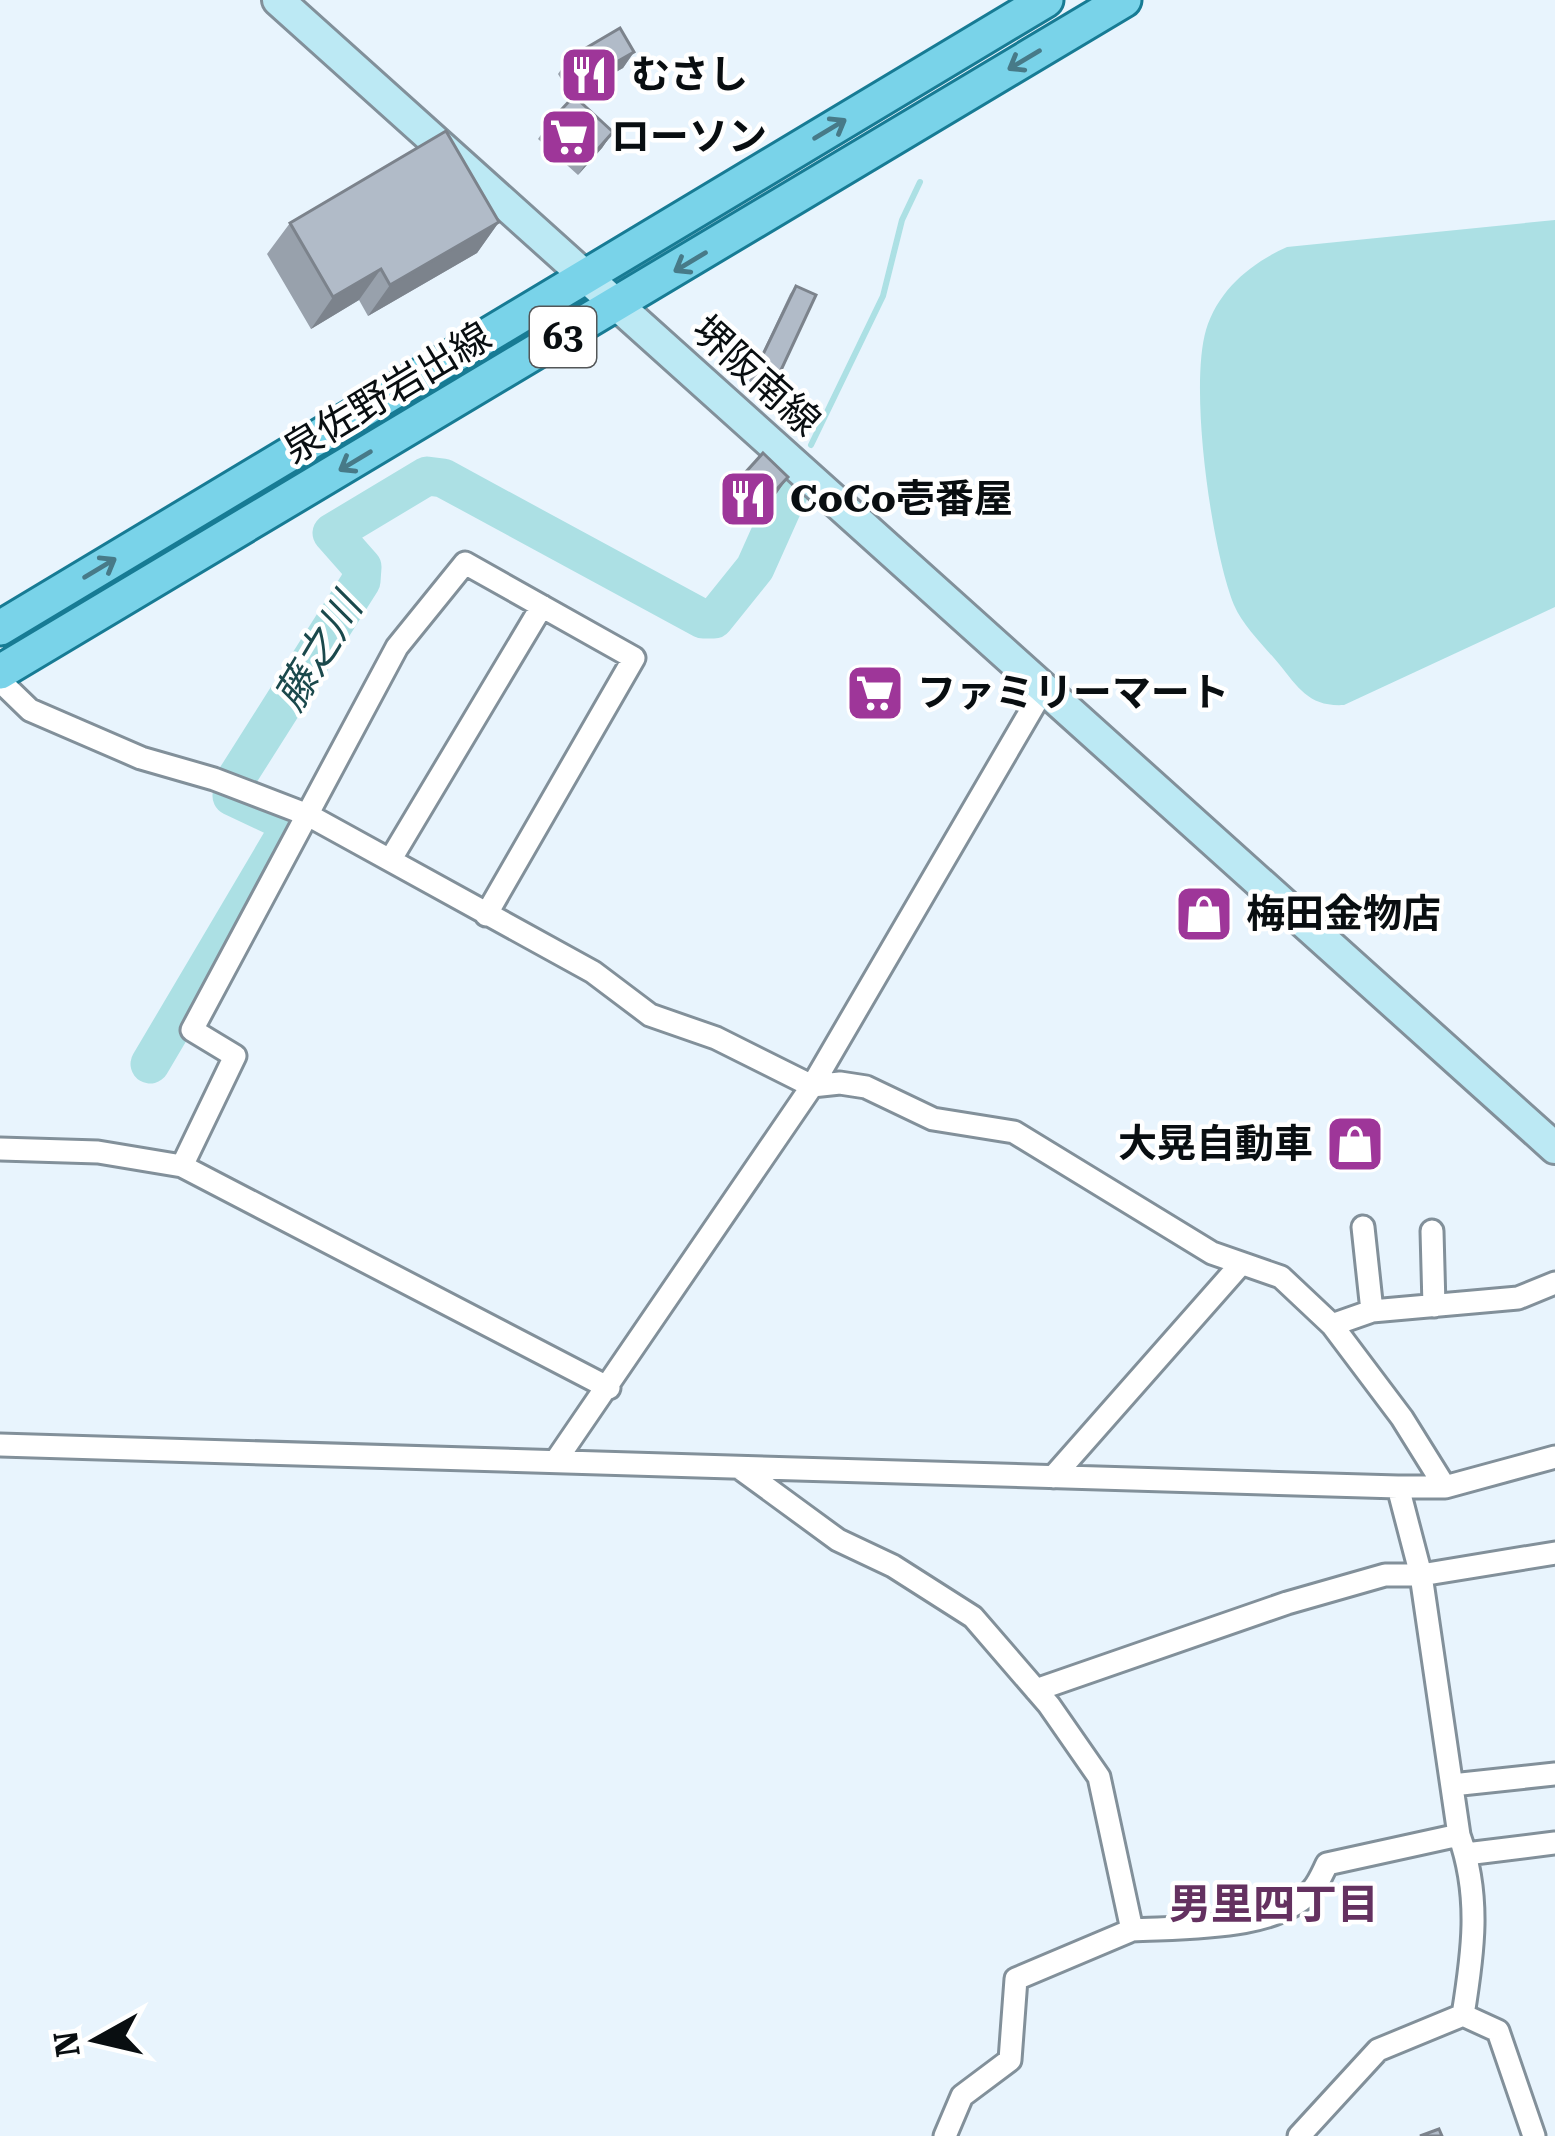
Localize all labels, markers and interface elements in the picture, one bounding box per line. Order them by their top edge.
restaurant icon: むさし [558,44,620,106]
one-way arrow [1007,49,1042,73]
place label: むさし [631,52,748,98]
supermarket icon: ローソン [538,106,600,168]
place label: ローソン [611,114,767,160]
one-way arrow [812,117,846,141]
one-way arrow [673,250,708,274]
road number: 63 [530,307,596,367]
street label: 堺阪南線 [683,307,829,445]
street label: 泉佐野岩出線 [275,313,499,473]
one-way arrow [339,449,373,473]
restaurant icon: CoCo壱番屋 [717,468,779,530]
place label: CoCo壱番屋 [790,476,1013,522]
one-way arrow [82,556,116,580]
water label: 藤之川 [265,582,374,719]
supermarket icon: ファミリーマート [844,662,906,724]
place label: ファミリーマート [917,670,1229,716]
shop icon: 梅田金物店 [1173,883,1235,945]
place label: 梅田金物店 [1246,891,1441,937]
shop icon: 大晃自動車 [1324,1113,1386,1175]
place label: 大晃自動車 [1118,1121,1313,1167]
district label: 男里四丁目 [1169,1880,1379,1929]
north arrow [36,1980,156,2100]
text: N [46,2029,88,2059]

